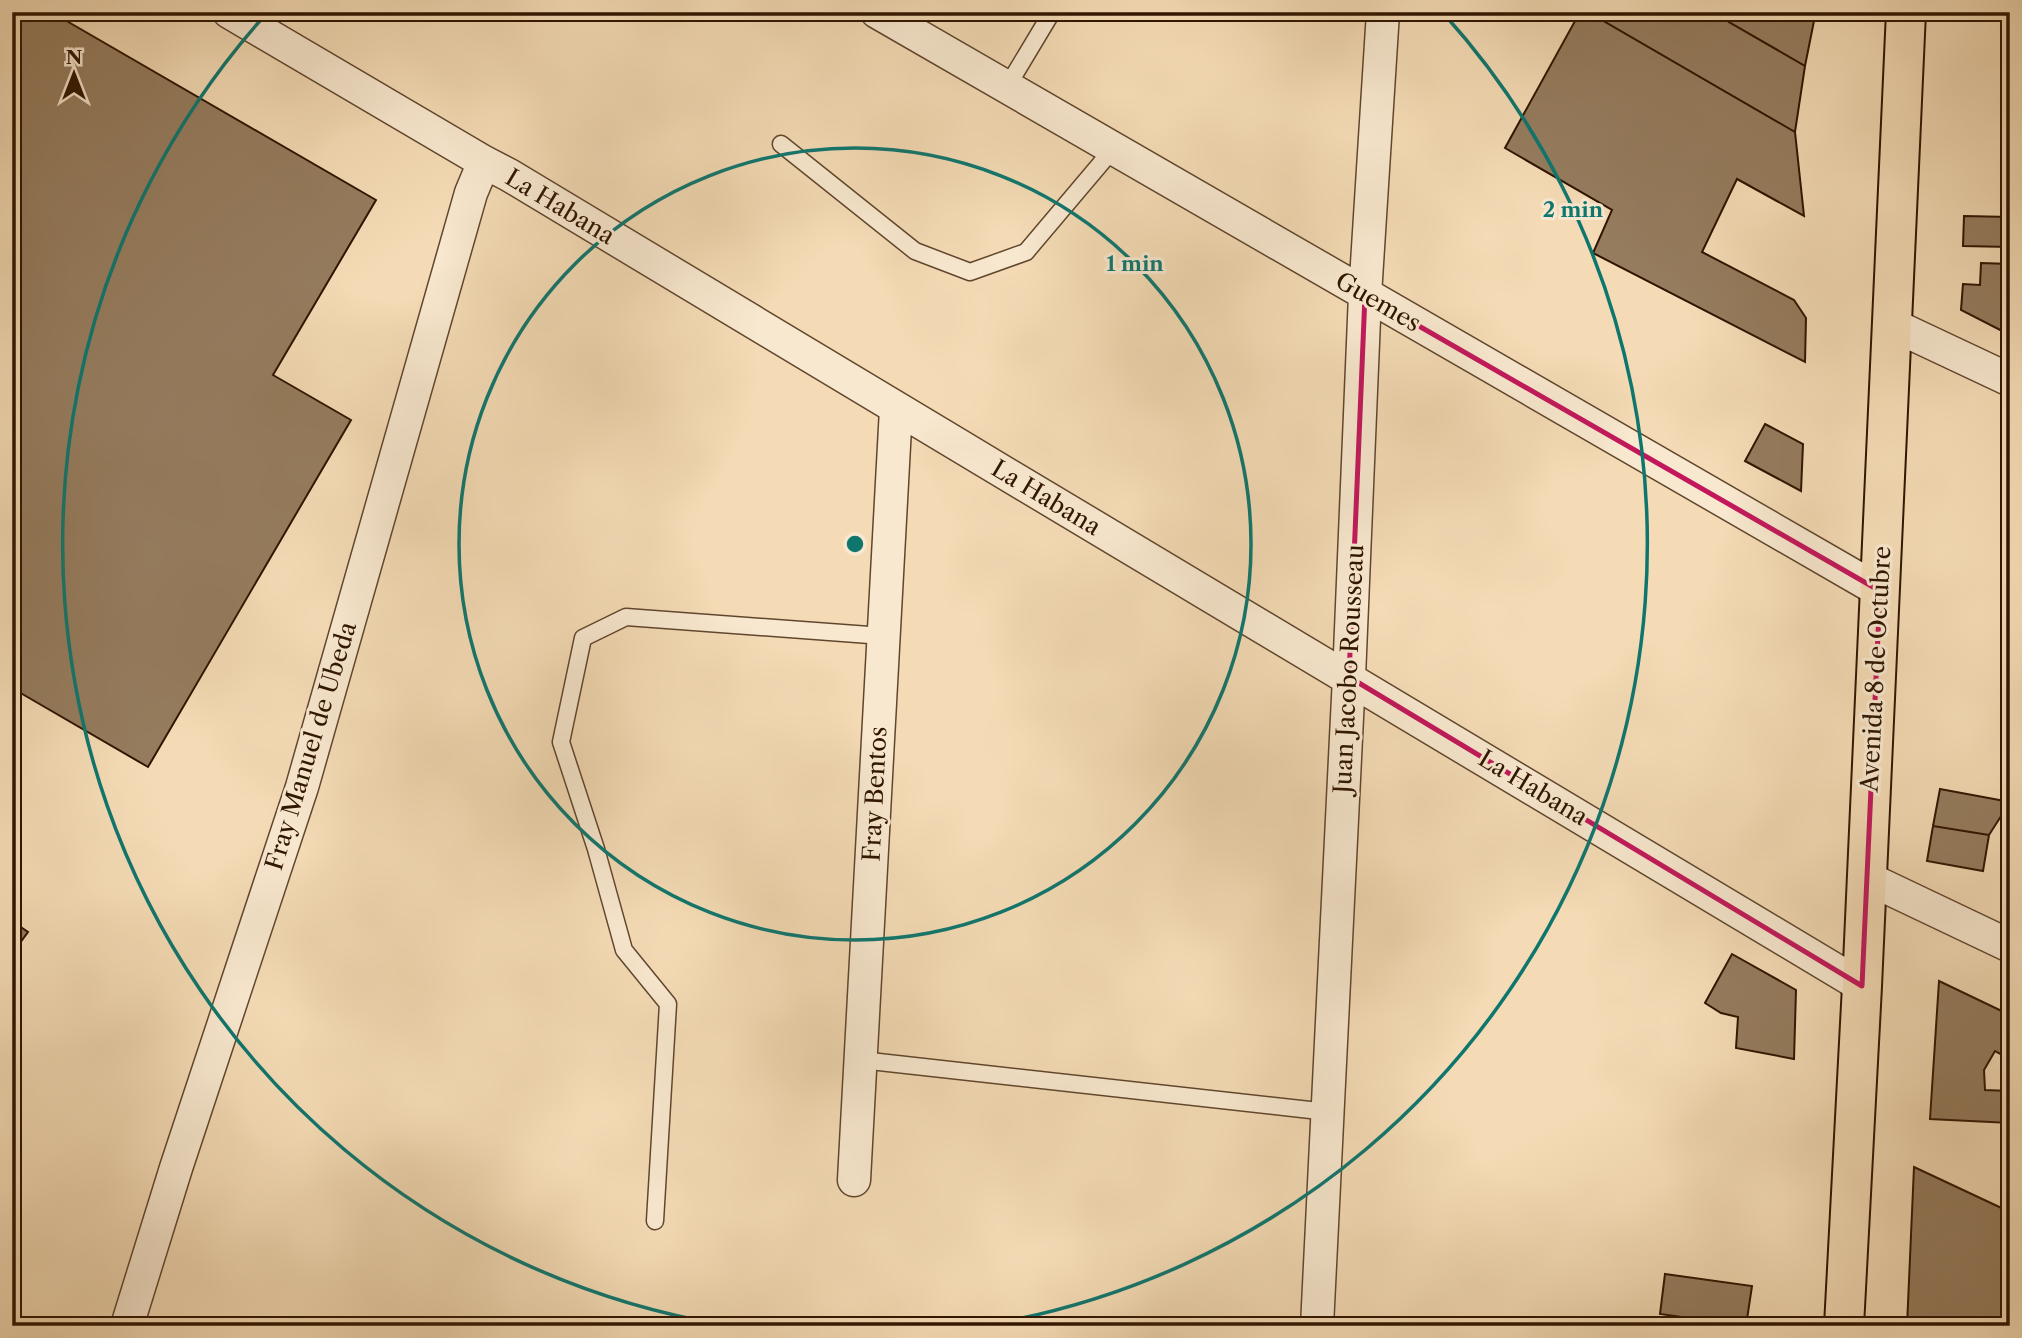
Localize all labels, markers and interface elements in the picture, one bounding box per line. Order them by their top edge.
north arrow [38,38,108,108]
text: N [66,46,82,69]
street label: La Habana [500,163,620,251]
text: 2 min [1543,197,1604,222]
text: 1 min [1106,251,1164,276]
street label: Guemes [1330,266,1426,338]
street label: La Habana [986,454,1106,542]
centre of rings [843,532,867,556]
street label: Juan Jacobo Rousseau [1327,543,1370,798]
street label: Avenida 8 de Octubre [1855,545,1896,794]
street label: Fray Manuel de Ubeda [259,618,362,874]
street label: Fray Bentos [856,726,893,862]
street label: La Habana [1473,744,1593,832]

